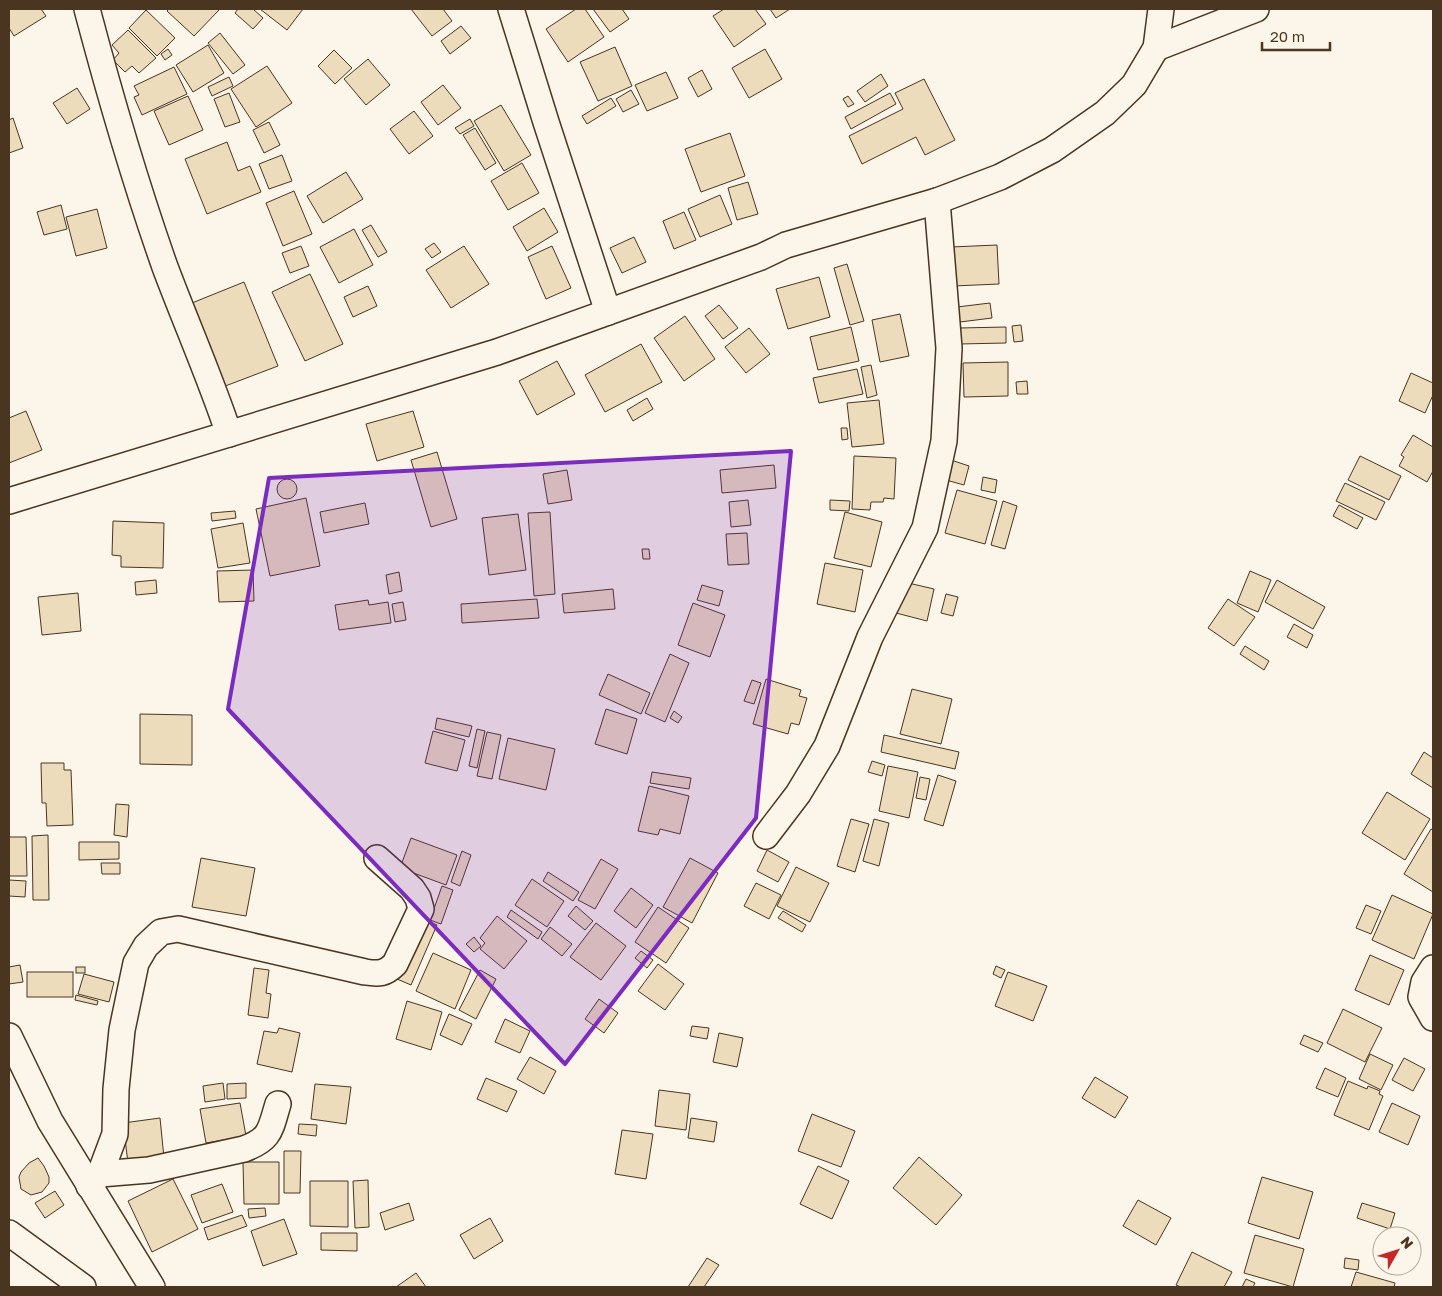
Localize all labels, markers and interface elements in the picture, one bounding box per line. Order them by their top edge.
scale bar [1262,20,1330,52]
text: 20 m [1270,27,1305,45]
north arrow [1372,1226,1422,1276]
text: N [1398,1233,1417,1252]

